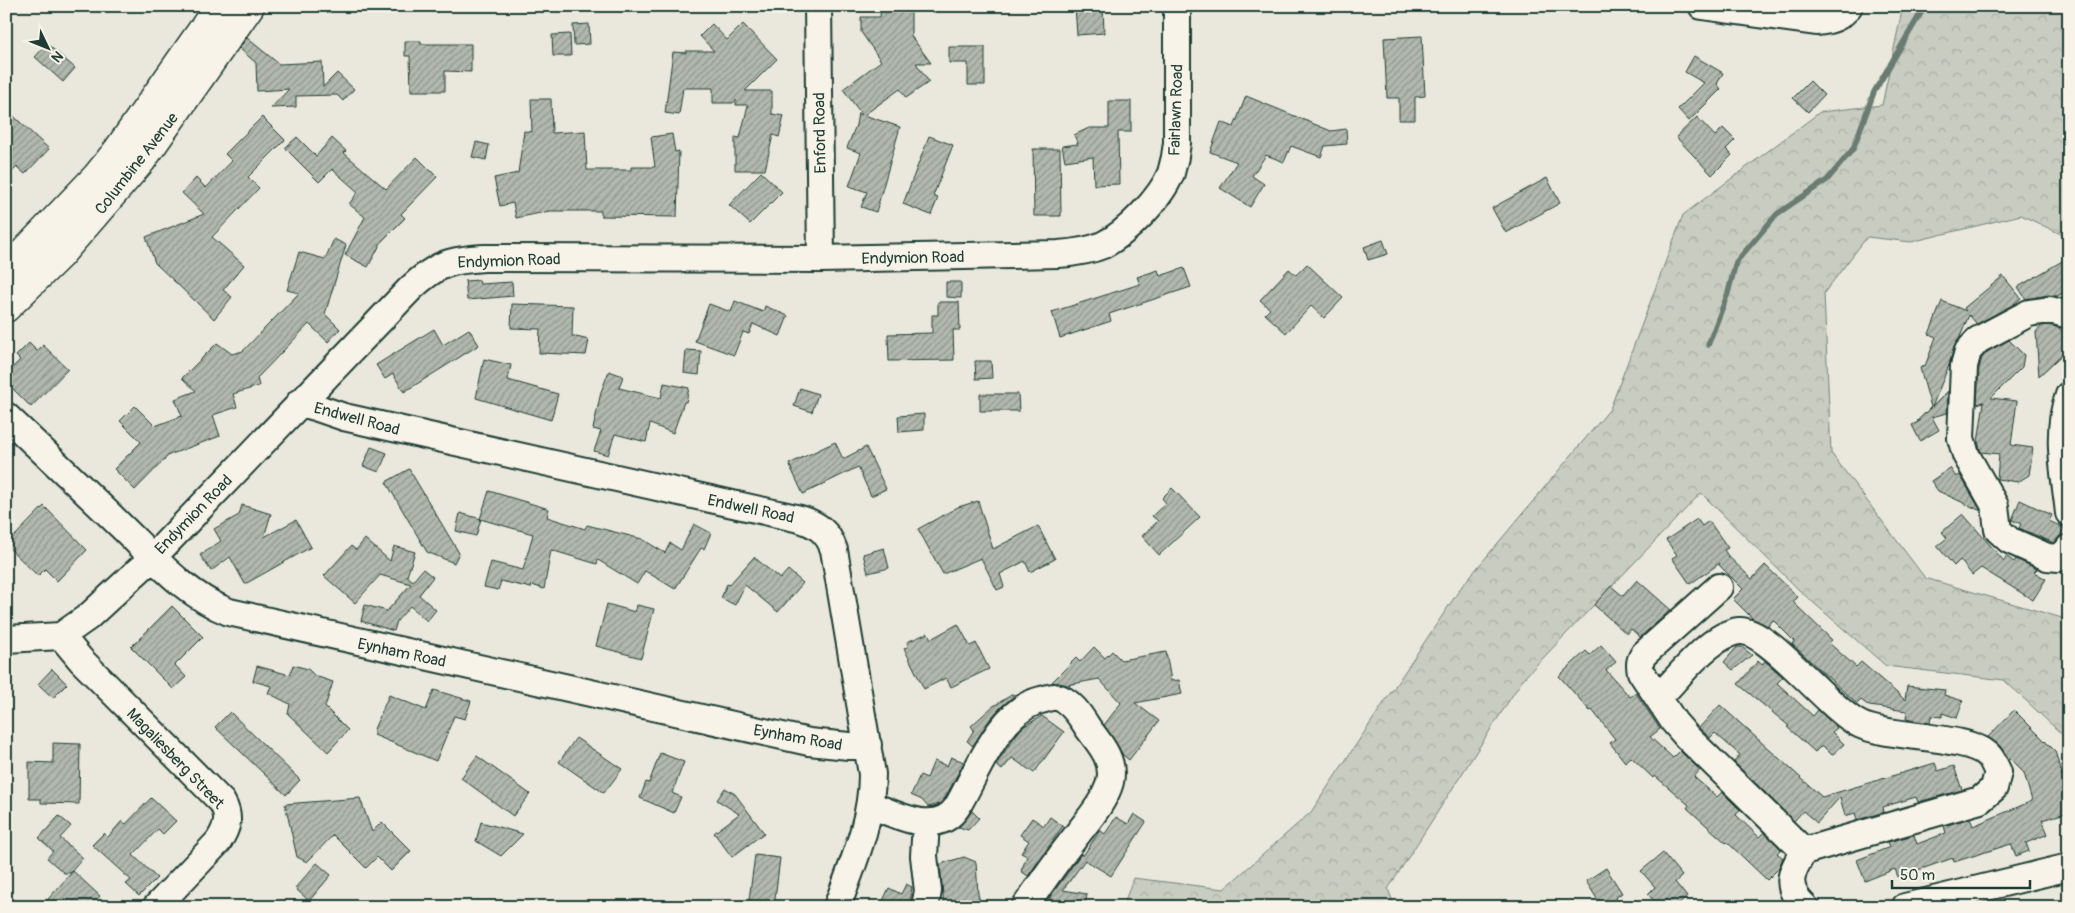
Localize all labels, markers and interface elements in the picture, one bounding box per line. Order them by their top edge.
north arrow [22,22,72,72]
text: N [48,47,67,66]
street label: Fairlawn Road [1164,64,1188,157]
street label: Enford Road [809,92,831,174]
street label: Columbine Avenue [91,108,183,219]
street label: Endymion Road [861,247,965,269]
street label: Endymion Road [457,249,561,273]
street label: Endwell Road [312,398,402,440]
street label: Endymion Road [151,471,237,559]
street label: Endwell Road [706,490,796,528]
street label: Eynham Road [356,634,448,672]
street label: Magaliesberg Street [122,704,229,814]
street label: Eynham Road [752,720,844,756]
scale bar [1892,858,2030,890]
text: 50 m [1900,866,1935,885]

